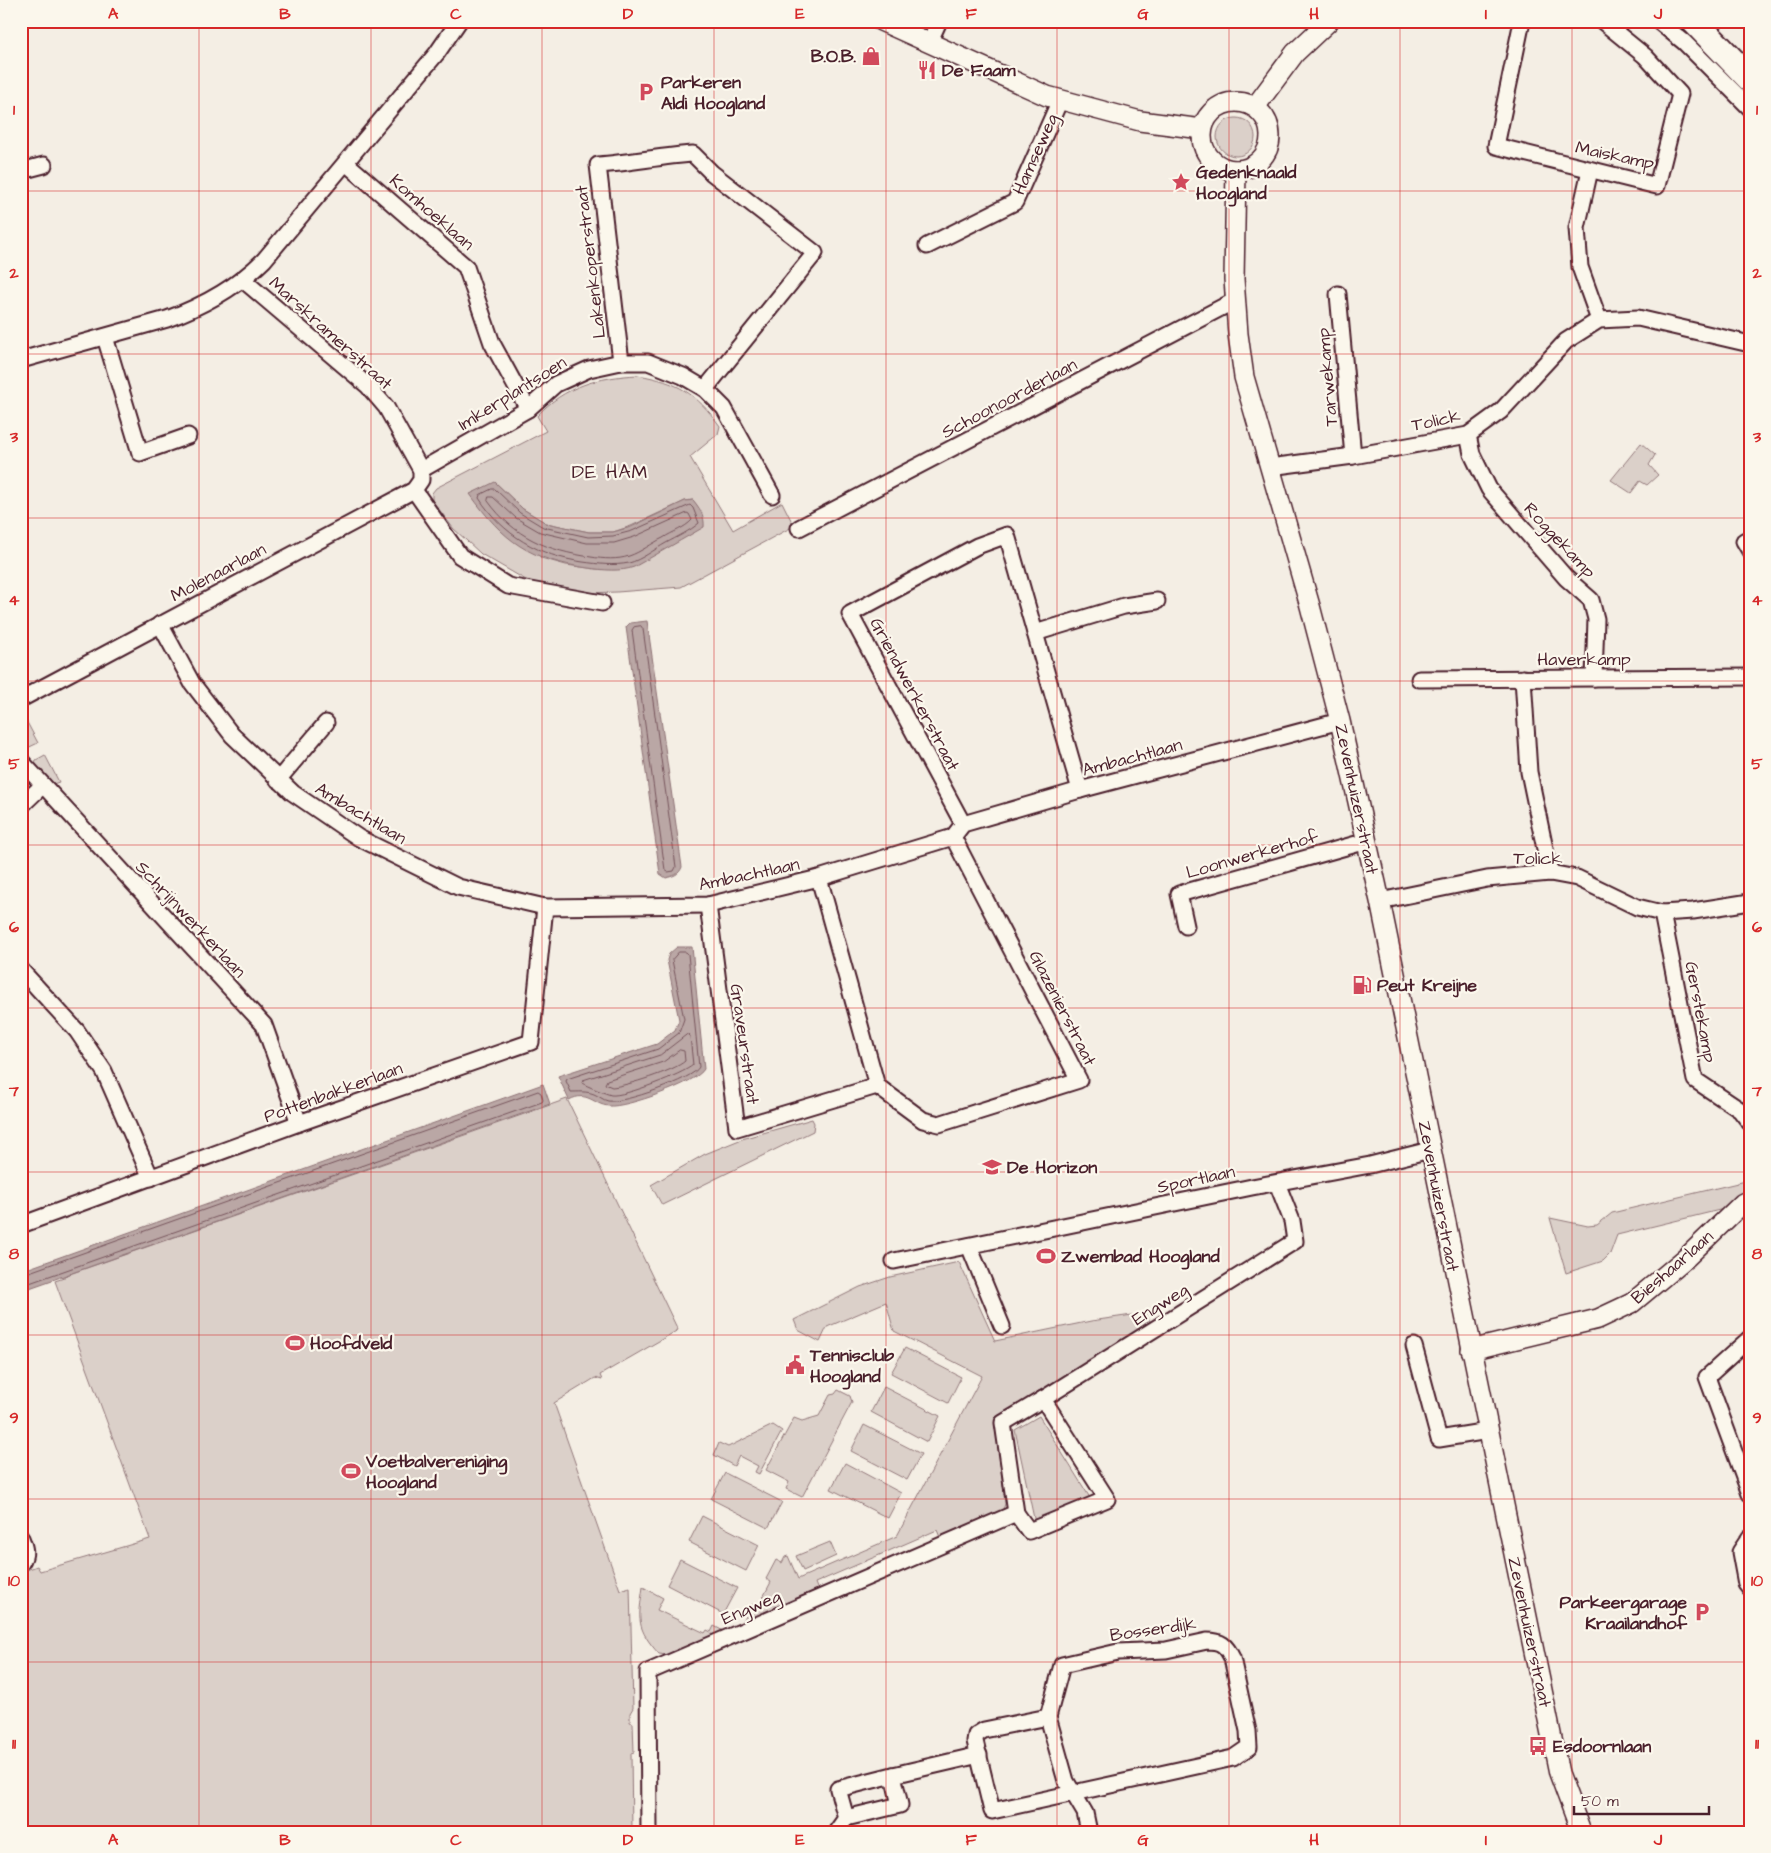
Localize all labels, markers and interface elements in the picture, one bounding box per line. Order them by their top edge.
text: A [108,3,119,25]
text: B [279,3,291,25]
text: C [450,3,462,25]
text: D [623,3,634,25]
text: E [795,3,805,25]
text: F [965,3,977,25]
text: G [1137,3,1149,25]
text: H [1309,3,1319,25]
text: I [1485,3,1487,25]
text: J [1653,3,1663,25]
place label: B.O.B. [811,44,856,69]
shop icon: B.O.B. [860,45,882,67]
place label: De Faam [942,58,1016,83]
restaurant icon: De Faam [916,59,938,81]
place label: Parkeren Aldi Hoogland [661,70,766,117]
parking icon: Parkeren Aldi Hoogland [635,81,657,103]
text: 1 [13,99,16,121]
text: 1 [1756,99,1759,121]
street label: Hamseweg [1006,110,1065,199]
street label: Maiskamp [1573,135,1657,176]
place label: Gedenknaald Hoogland [1196,160,1297,207]
street label: Komhoeklaan [384,168,480,256]
place icon: Gedenknaald Hoogland [1170,171,1192,193]
street label: Lakenkoperstraat [569,183,612,340]
text: 2 [8,262,19,284]
text: 2 [1751,262,1762,284]
street label: Marskramerstraat [263,271,399,396]
street label: Tarwekamp [1311,327,1344,427]
street label: Imkerplantsoen [453,350,571,437]
street label: Schoonoorderlaan [937,352,1081,445]
street label: Tolick [1409,403,1463,438]
text: 3 [9,426,19,448]
text: 3 [1752,426,1762,448]
district label: DE HAM [572,459,648,486]
street label: Roggekamp [1517,497,1601,584]
street label: Molenaarlaan [166,537,270,608]
text: 4 [9,589,20,611]
text: 4 [1752,589,1763,611]
street label: Griendwerkerstraat [864,613,966,776]
street label: Haverkamp [1537,647,1631,672]
street label: Zevenhuizerstraat [1328,722,1385,877]
street label: Ambachtlaan [1079,732,1185,783]
text: 5 [8,753,20,775]
text: 5 [1751,753,1763,775]
street label: Ambachtlaan [310,776,411,851]
street label: Loonwerkerhof [1183,824,1321,885]
street label: Tolick [1513,846,1563,871]
street label: Ambachtlaan [696,852,802,897]
street label: Schrijnwerkerlaan [130,855,252,983]
text: 6 [9,916,19,938]
text: 6 [1752,916,1762,938]
street label: Glazenierstraat [1023,946,1103,1071]
street label: Gerstekamp [1678,959,1723,1065]
place label: Peut Kreijne [1377,973,1477,998]
fuel station icon: Peut Kreijne [1351,974,1373,996]
street label: Graveurstraat [724,982,765,1107]
street label: Pottenbakkerlaan [260,1056,406,1129]
text: 7 [8,1080,19,1102]
text: 7 [1751,1080,1762,1102]
street label: Zevenhuizerstraat [1412,1119,1466,1274]
place label: De Horizon [1007,1155,1097,1180]
school or university icon: De Horizon [981,1156,1003,1178]
street label: Sportlaan [1155,1159,1237,1200]
street label: Bieshaarlaan [1626,1225,1719,1310]
text: 8 [9,1243,20,1265]
text: 8 [1752,1243,1763,1265]
place label: Zwembad Hoogland [1061,1244,1221,1270]
sports icon: Zwembad Hoogland [1035,1245,1057,1267]
street label: Engweg [1127,1277,1194,1332]
place label: Hoofdveld [310,1331,393,1356]
sports icon: Hoofdveld [284,1332,306,1354]
place label: Tennisclub Hoogland [809,1343,895,1390]
public building icon: Tennisclub Hoogland [784,1354,806,1376]
text: 9 [9,1407,19,1429]
text: 9 [1752,1407,1762,1429]
place label: Voetbalvereniging Hoogland [365,1449,508,1496]
sports icon: Voetbalvereniging Hoogland [340,1460,362,1482]
street label: Zevenhuizerstraat [1501,1555,1558,1710]
text: 10 [8,1570,20,1592]
text: 10 [1751,1570,1763,1592]
street label: Engweg [718,1584,785,1632]
place label: Parkeergarage Kraailandhof [1559,1590,1688,1636]
parking icon: Parkeergarage Kraailandhof [1691,1601,1713,1623]
street label: Bosserdijk [1108,1611,1198,1648]
text: 11 [12,1733,17,1755]
text: 11 [1755,1733,1760,1755]
place label: Esdoornlaan [1553,1734,1651,1759]
bus stop icon: Esdoornlaan [1527,1735,1549,1757]
scale bar [1574,1783,1708,1815]
text: 50 m [1581,1791,1619,1812]
text: A [108,1829,119,1851]
text: B [279,1829,291,1851]
text: C [450,1829,462,1851]
text: D [623,1829,634,1851]
text: E [795,1829,805,1851]
text: F [965,1829,977,1851]
text: G [1137,1829,1149,1851]
text: H [1309,1829,1319,1851]
text: I [1485,1829,1487,1851]
text: J [1653,1829,1663,1851]

